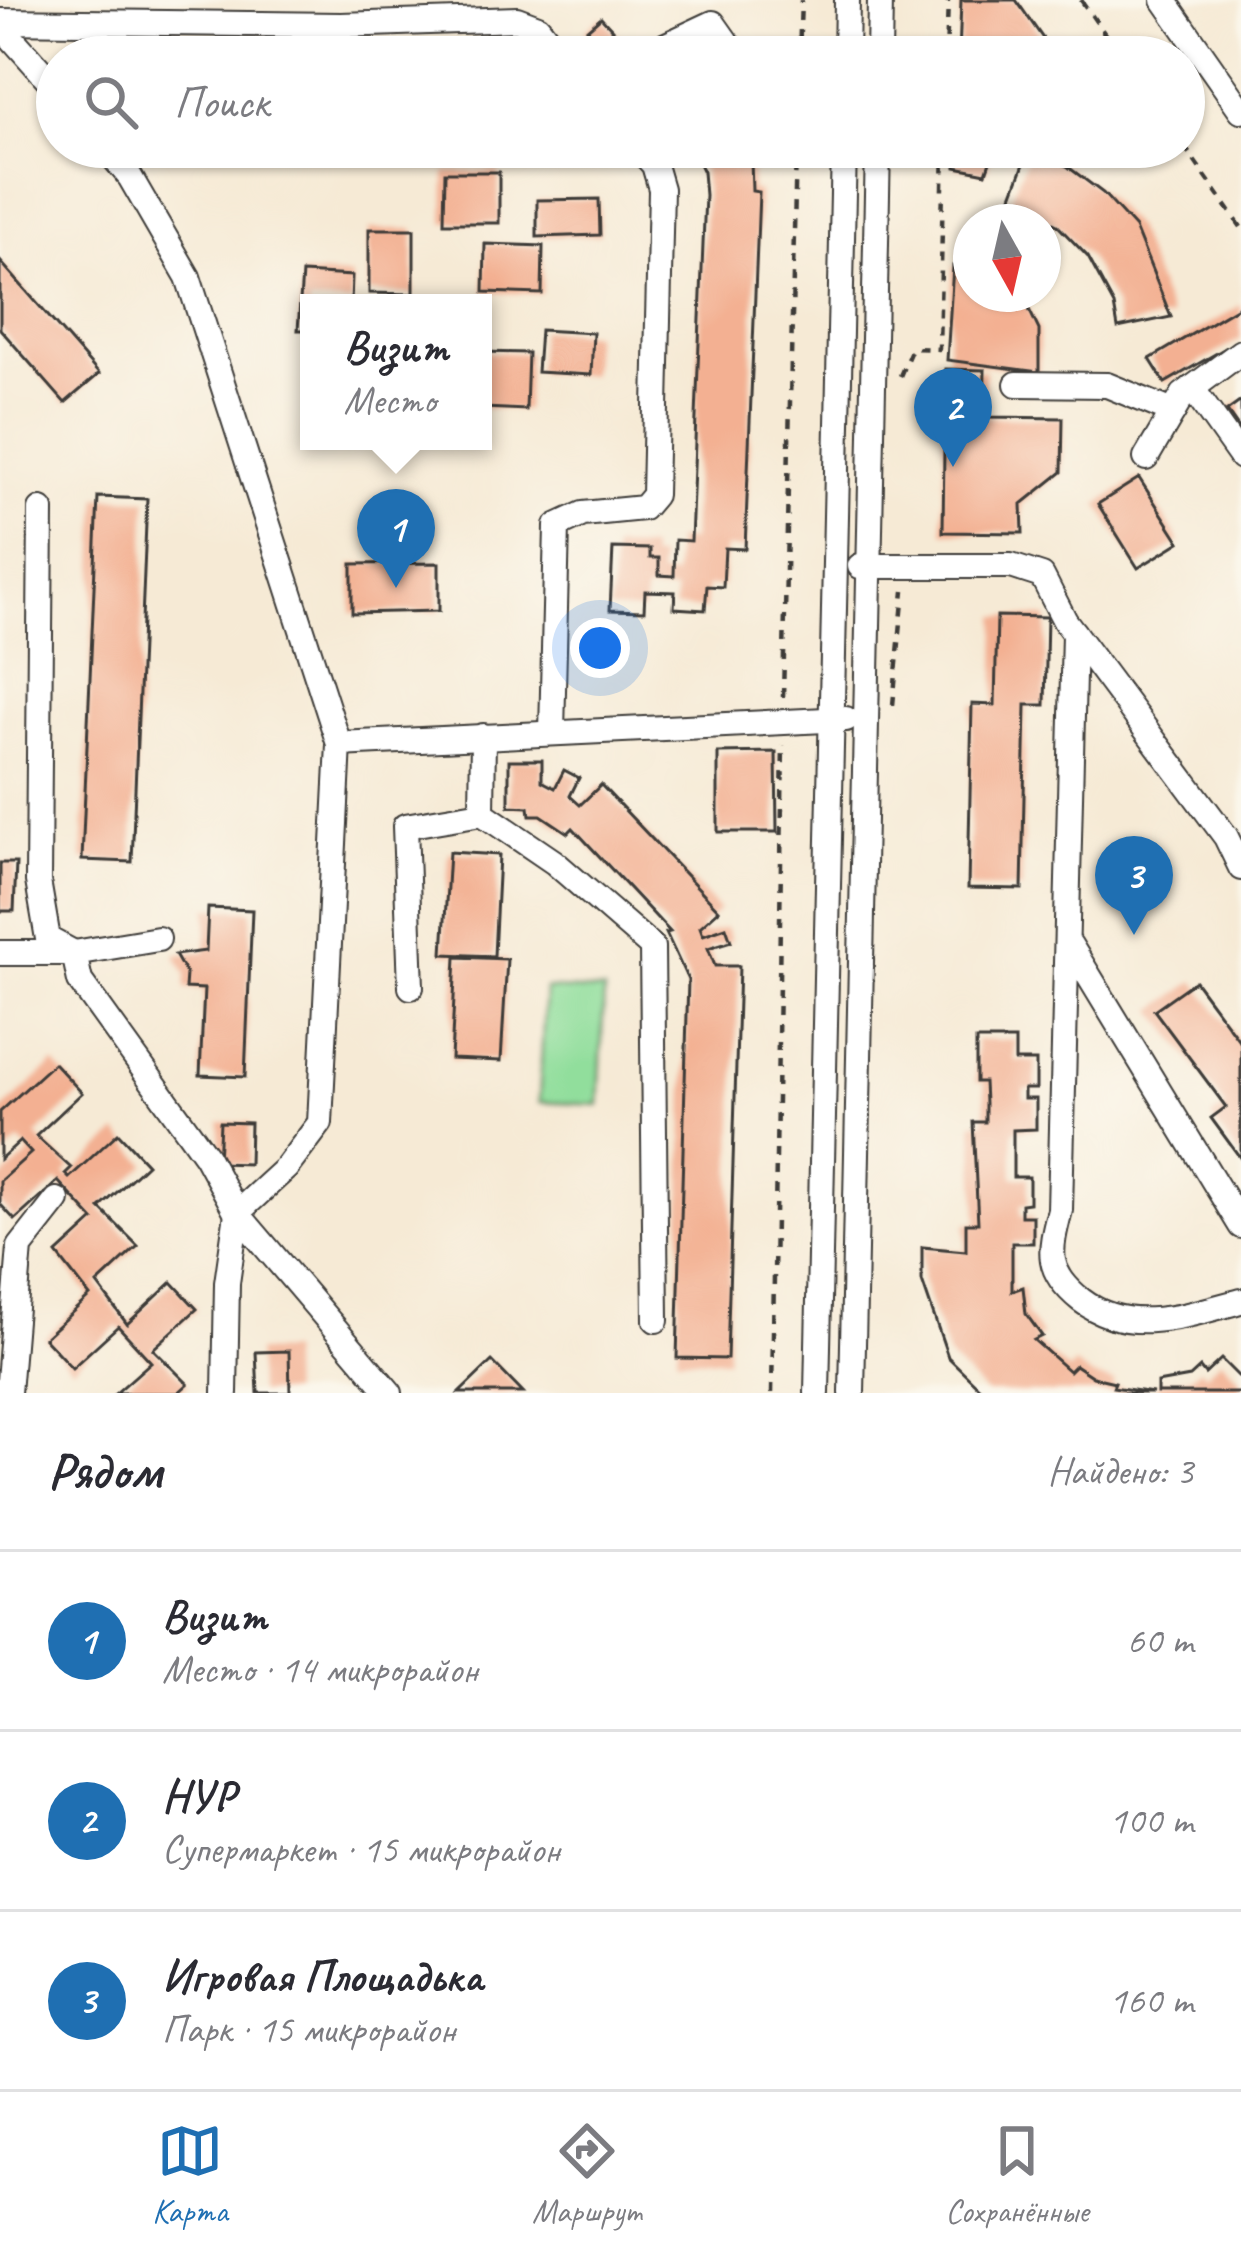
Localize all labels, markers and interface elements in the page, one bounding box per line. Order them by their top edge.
search box [36,36,1205,168]
icon: search [78,69,144,135]
text: Поиск [174,74,269,131]
north arrow [953,204,1061,312]
popup [300,294,492,450]
text: Визит [344,319,448,376]
pin: 2 [914,368,992,467]
text: Место [344,376,436,425]
pin: 1 [357,489,435,588]
your location [570,618,630,678]
pin: 3 [1095,836,1173,935]
text: Рядом [48,1439,162,1503]
text: Найдено: 3 [1048,1447,1193,1496]
text: Визит [162,1588,267,1645]
text: 1 [78,1616,96,1665]
text: 60 m [1127,1616,1193,1665]
text: Место · 14 микрорайон [162,1645,478,1694]
text: НУР [162,1768,236,1825]
text: 2 [78,1796,96,1845]
text: 100 m [1109,1796,1193,1845]
text: Супермаркет · 15 микрорайон [162,1825,560,1874]
text: Игровая Площадька [162,1948,483,2005]
text: 3 [78,1976,96,2025]
text: 160 m [1109,1976,1193,2025]
text: Парк · 15 микрорайон [162,2005,455,2054]
tab: Карта [152,2118,228,2232]
tab: Маршрут [532,2118,641,2232]
tab: Сохранённые [945,2118,1089,2232]

